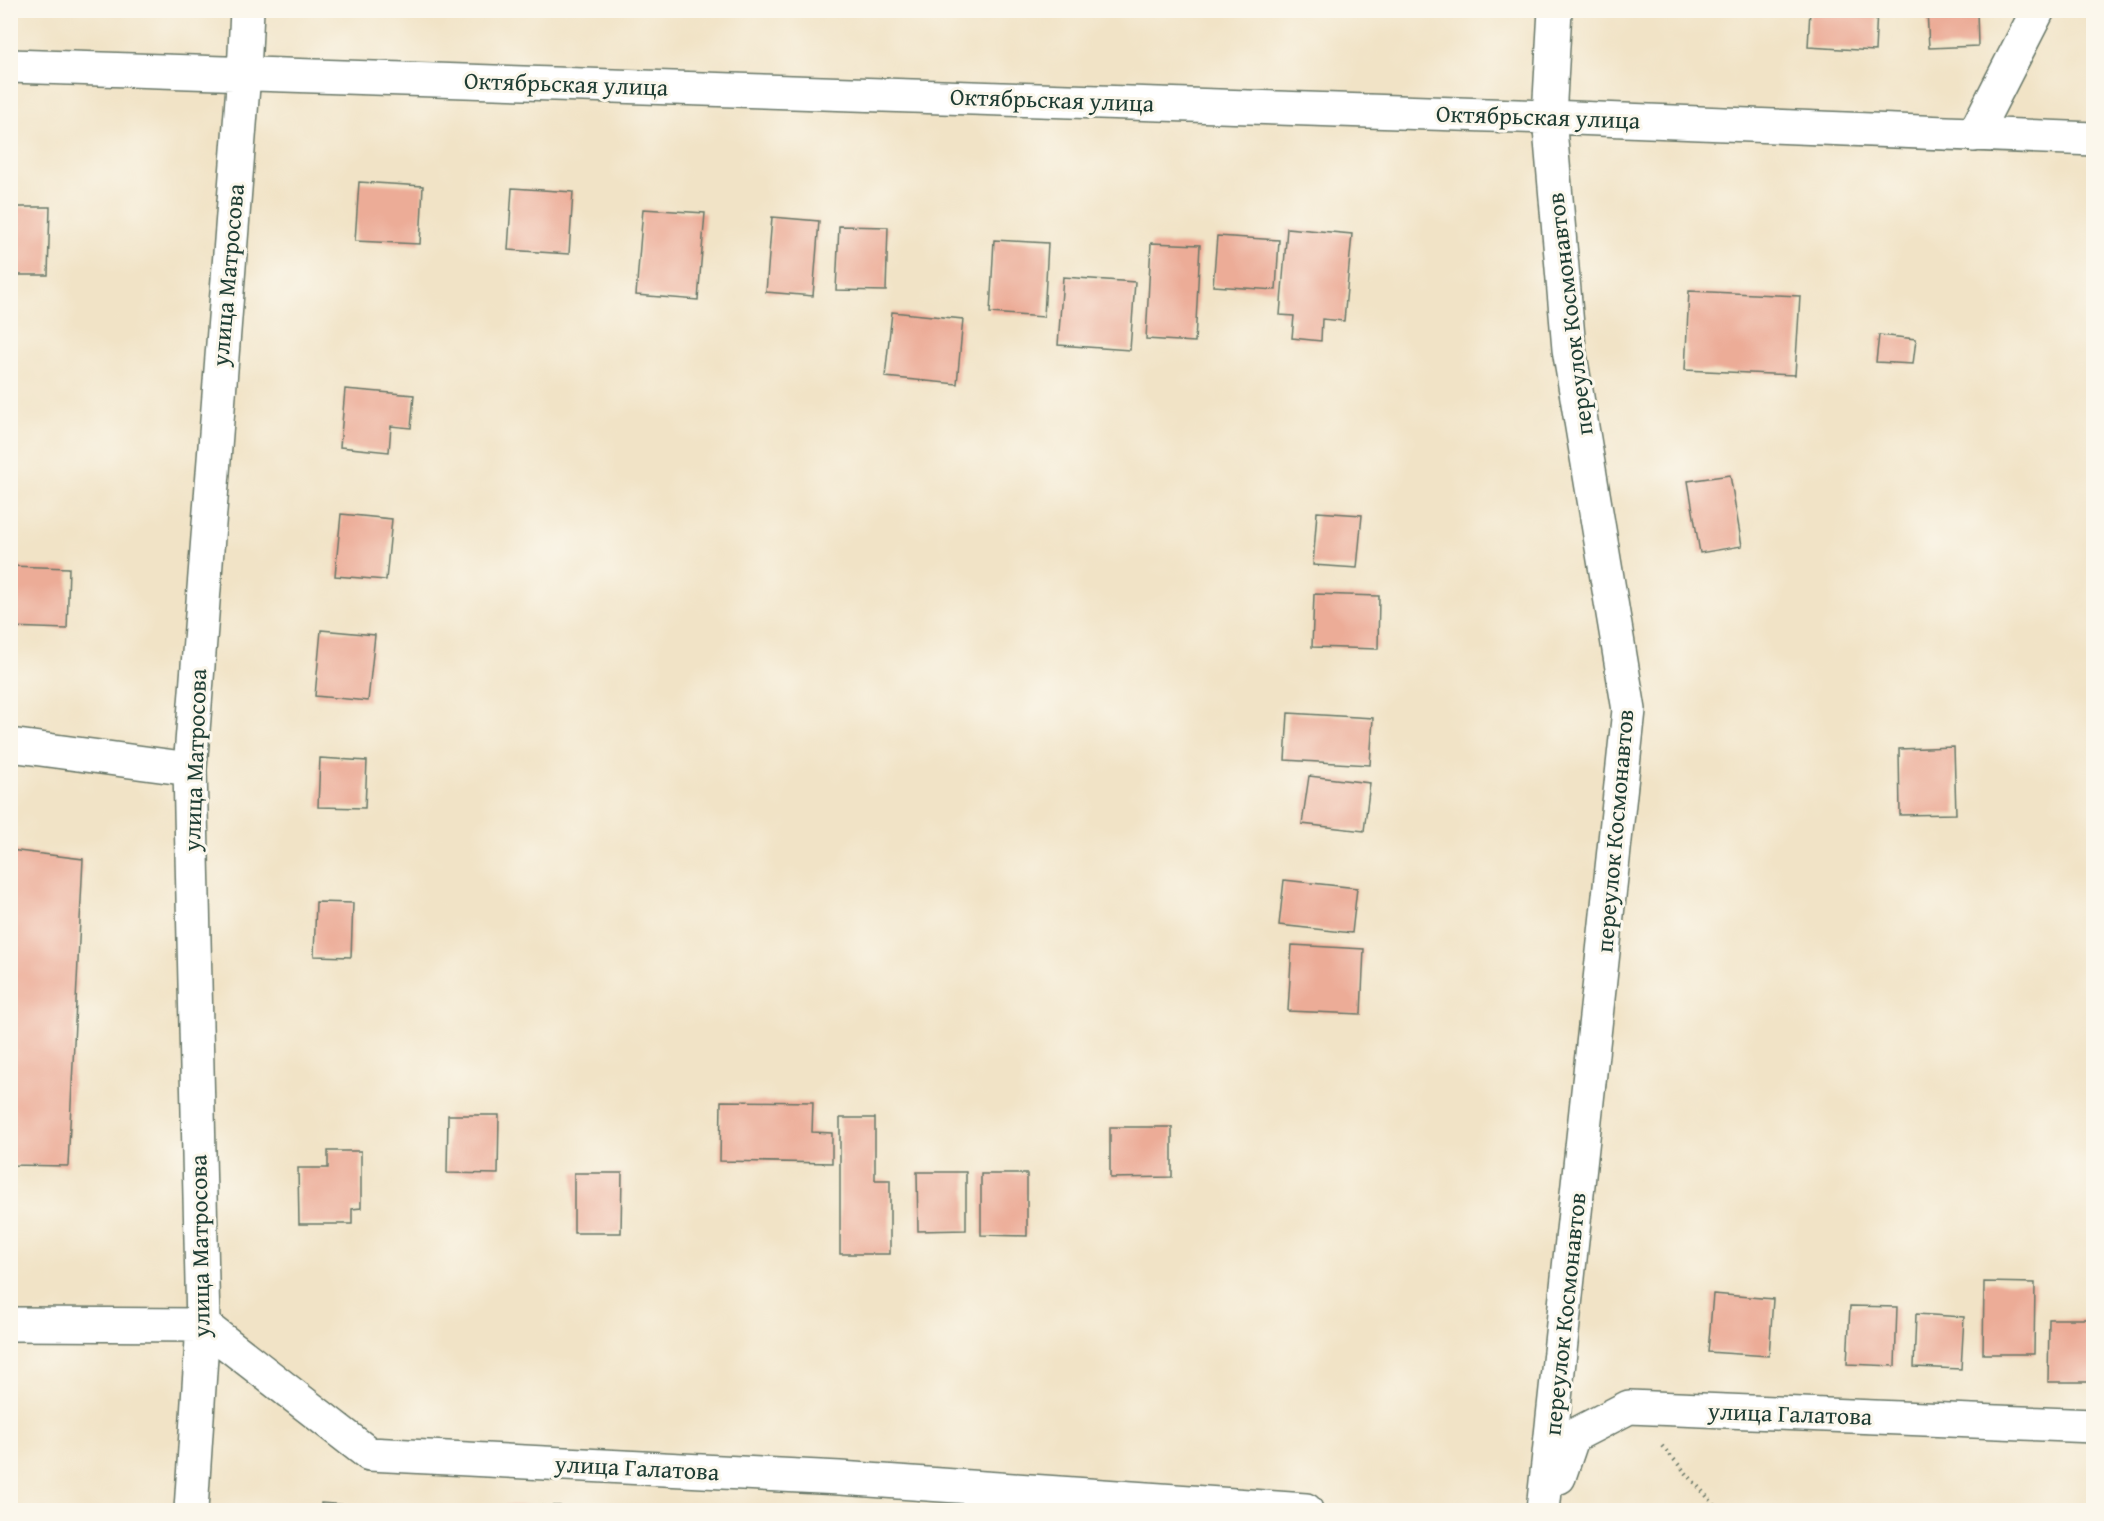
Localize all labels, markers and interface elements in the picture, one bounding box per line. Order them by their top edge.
street label: Октябрьская улица [463,62,669,105]
street label: Октябрьская улица [949,78,1155,121]
street label: Октябрьская улица [1435,95,1641,138]
street label: улица Матросова [202,182,253,369]
street label: переулок Космонавтов [1537,191,1602,437]
street label: улица Матросова [174,667,215,853]
street label: переулок Космонавтов [1586,708,1643,954]
street label: улица Матросова [180,1154,219,1339]
street label: переулок Космонавтов [1534,1191,1595,1437]
street label: улица Галатова [1706,1393,1874,1434]
street label: улица Галатова [553,1446,721,1489]

